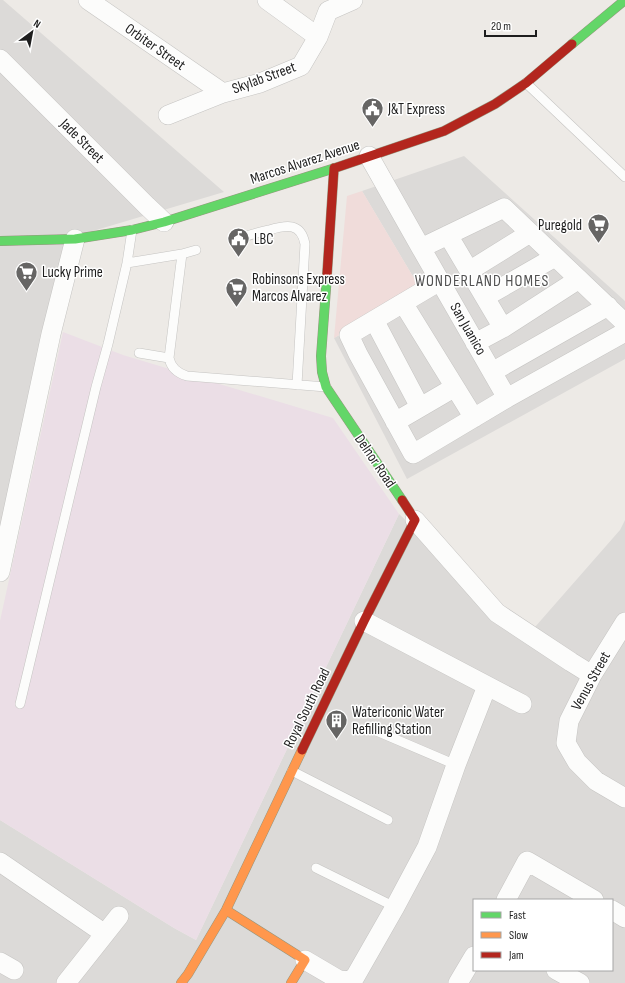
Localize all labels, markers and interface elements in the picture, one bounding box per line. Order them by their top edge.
north arrow [12,12,52,52]
scale bar [485,12,536,38]
text: N [31,17,43,31]
street label: Orbiter Street [121,19,189,75]
text: 20 m [491,19,511,34]
street label: Skylab Street [229,58,299,98]
public building icon: J&T Express [360,96,386,129]
place label: J&T Express [387,100,445,119]
street label: Jade Street [55,114,109,168]
street label: Marcos Alvarez Avenue [248,135,362,189]
supermarket icon: Puregold [585,212,611,245]
place label: Puregold [538,216,582,235]
public building icon: LBC [226,226,252,259]
place label: LBC [254,230,274,249]
supermarket icon: Lucky Prime [13,259,39,292]
place label: Lucky Prime [42,263,103,282]
place label: Robinsons Express Marcos Alvarez [252,270,345,306]
district label: WONDERLAND HOMES [415,272,549,291]
supermarket icon: Robinsons Express Marcos Alvarez [224,275,250,308]
street label: San Juanico [445,299,491,359]
street label: Delnor Road [350,431,400,491]
street label: Venus Street [567,648,615,714]
street label: Royal South Road [279,665,335,751]
place label: Watericonic Water Refilling Station [352,703,445,739]
building icon: Watericonic Water Refilling Station [323,708,349,741]
legend [473,899,613,971]
text: Fast [509,908,526,923]
text: Slow [509,928,528,943]
text: Jam [508,948,524,963]

